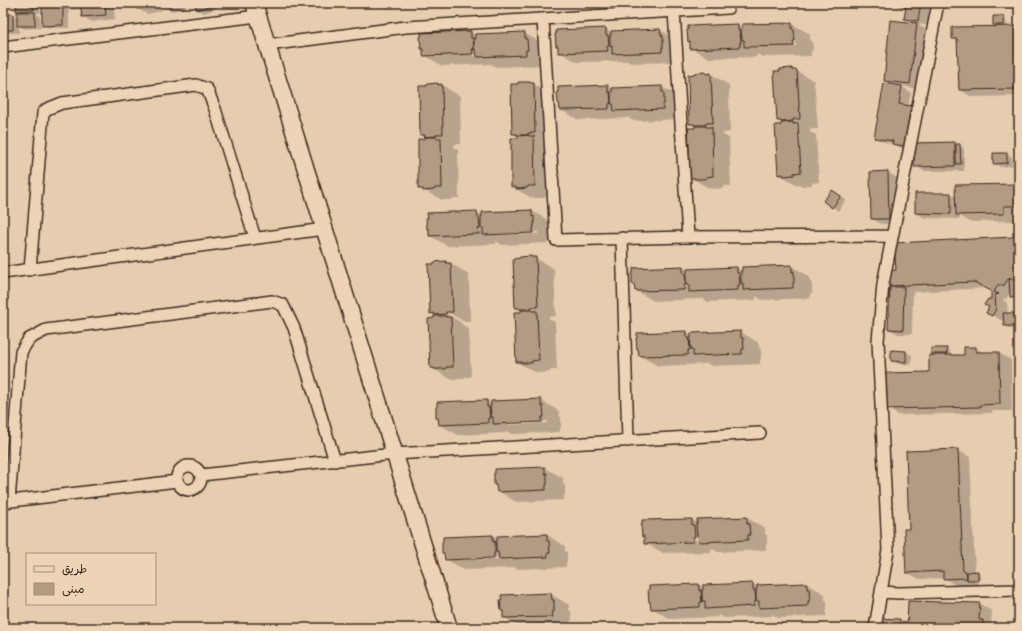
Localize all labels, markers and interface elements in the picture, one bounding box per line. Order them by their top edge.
legend [26,553,156,605]
text: طريق [62,560,87,579]
text: مبنى [62,580,85,599]

